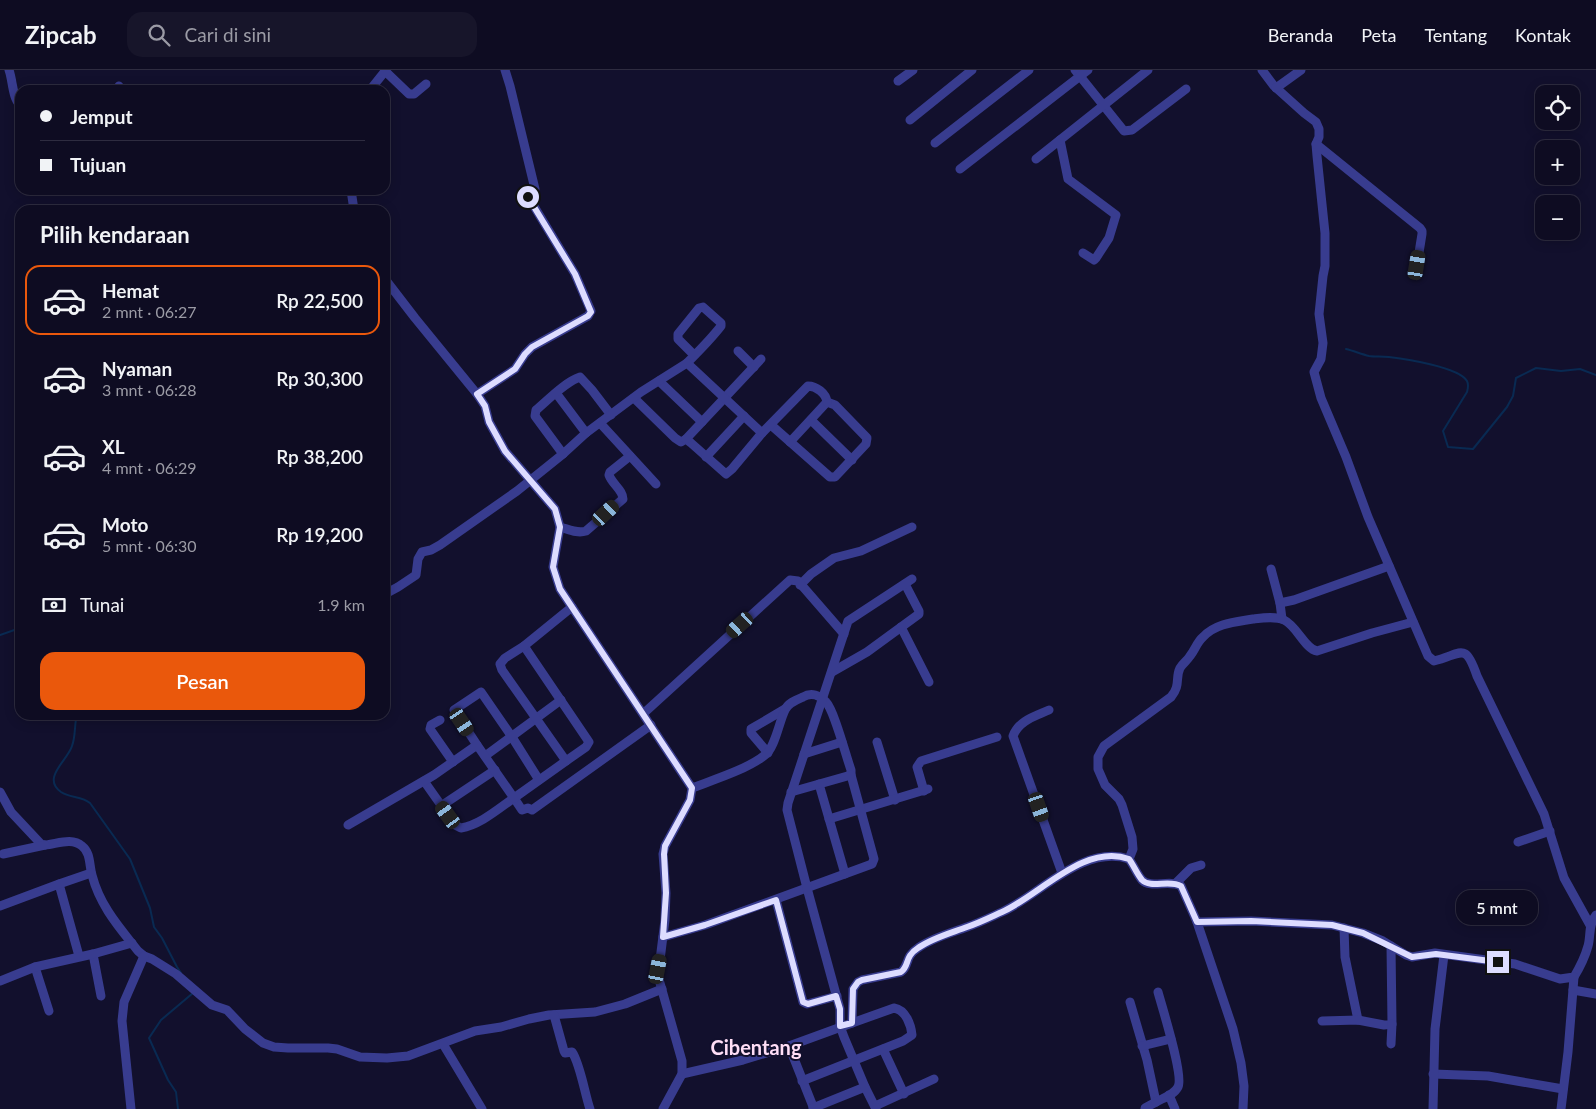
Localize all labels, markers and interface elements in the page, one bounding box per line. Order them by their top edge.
search box [127,12,477,57]
text: Zipcab [25,20,97,49]
icon: search [145,21,173,49]
text: Cari di sini [185,23,271,46]
text: Beranda [1268,24,1333,46]
text: Peta [1361,24,1396,46]
text: Tentang [1424,24,1487,46]
text: Kontak [1515,24,1571,46]
map controls [1535,85,1580,240]
button: locate [1535,85,1580,130]
text: Jemput [70,105,132,128]
button: + [1535,140,1580,185]
text: Tujuan [70,153,126,176]
route start [517,186,539,208]
button: − [1535,195,1580,240]
text: Pilih kendaraan [40,221,190,248]
car [1407,249,1426,281]
icon: car [42,278,87,323]
text: Hemat [102,279,159,302]
text: Rp 22,500 [276,289,363,312]
text: 2 mnt · 06:27 [102,302,197,321]
icon: car [42,356,87,401]
text: Nyaman [102,357,172,380]
text: Rp 30,300 [276,367,363,390]
text: 3 mnt · 06:28 [102,380,197,399]
icon: car [42,434,87,479]
text: XL [102,435,125,458]
text: Rp 38,200 [276,445,363,468]
text: 4 mnt · 06:29 [102,458,197,477]
car [589,497,622,529]
icon: car [42,512,87,557]
text: Moto [102,513,148,536]
text: Rp 19,200 [276,523,363,546]
text: 5 mnt · 06:30 [102,536,197,555]
icon: cash [40,591,68,619]
text: Tunai [80,593,124,616]
text: 1.9 km [317,595,365,614]
car [723,609,756,641]
button: Pesan [40,652,365,710]
car [447,705,476,739]
car [1027,790,1050,824]
car [433,798,462,832]
callout: 5 mnt [1457,890,1539,924]
text: 5 mnt [1476,898,1518,917]
route end [1487,951,1509,973]
car [647,953,668,985]
district label: Cibentang [711,1035,802,1059]

